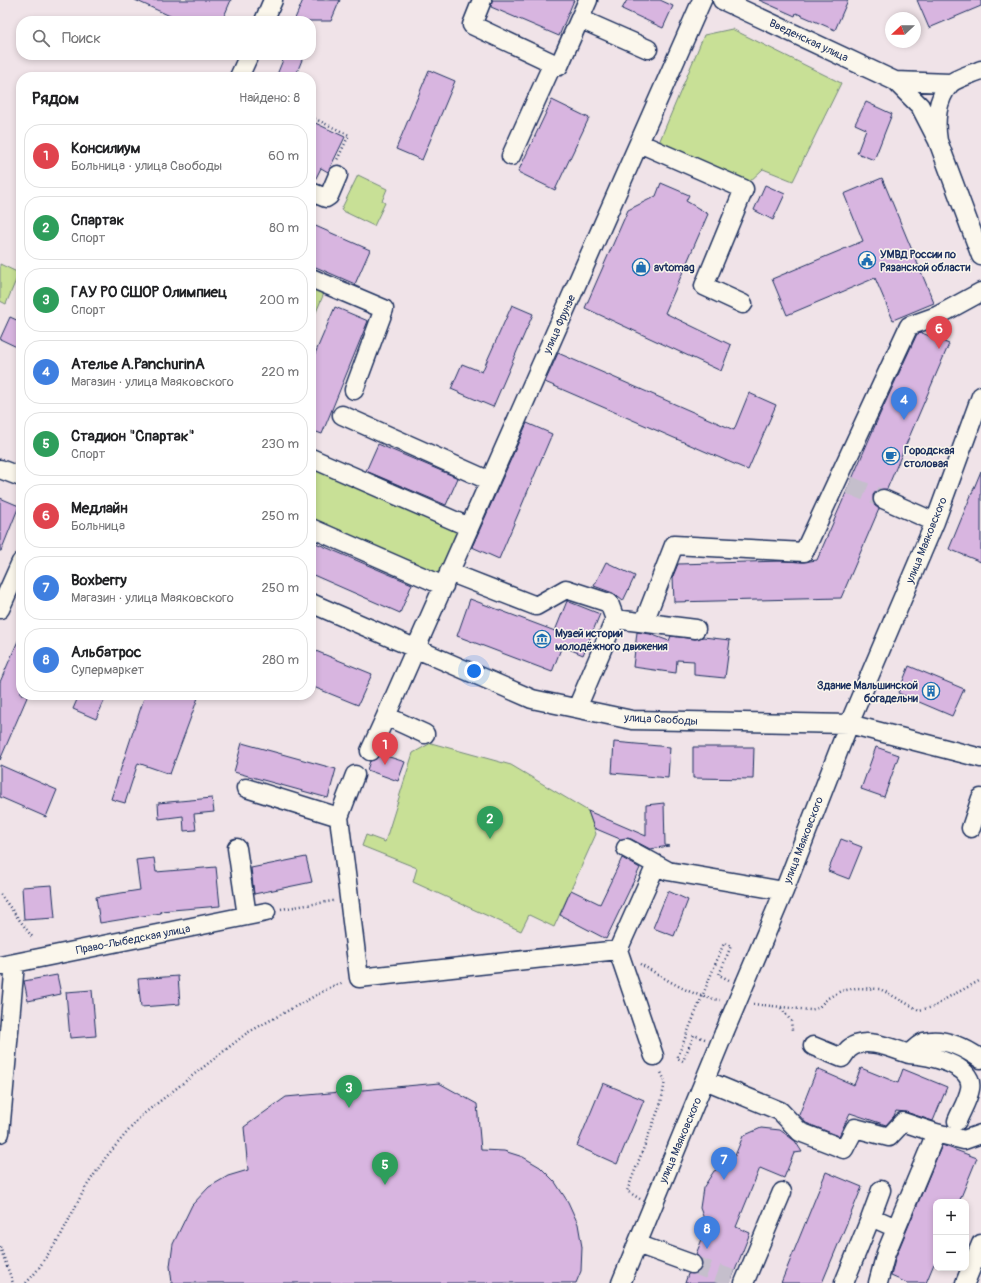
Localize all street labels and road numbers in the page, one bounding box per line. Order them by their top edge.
street label: Введенская улица [767,16,850,64]
street label: улица Фрунзе [540,292,578,357]
street label: улица Маяковского [903,495,950,586]
street label: улица Свободы [623,711,698,728]
street label: улица Маяковского [781,795,826,886]
street label: Право-Лыбедская улица [75,922,191,957]
street label: улица Маяковского [656,1095,704,1186]

